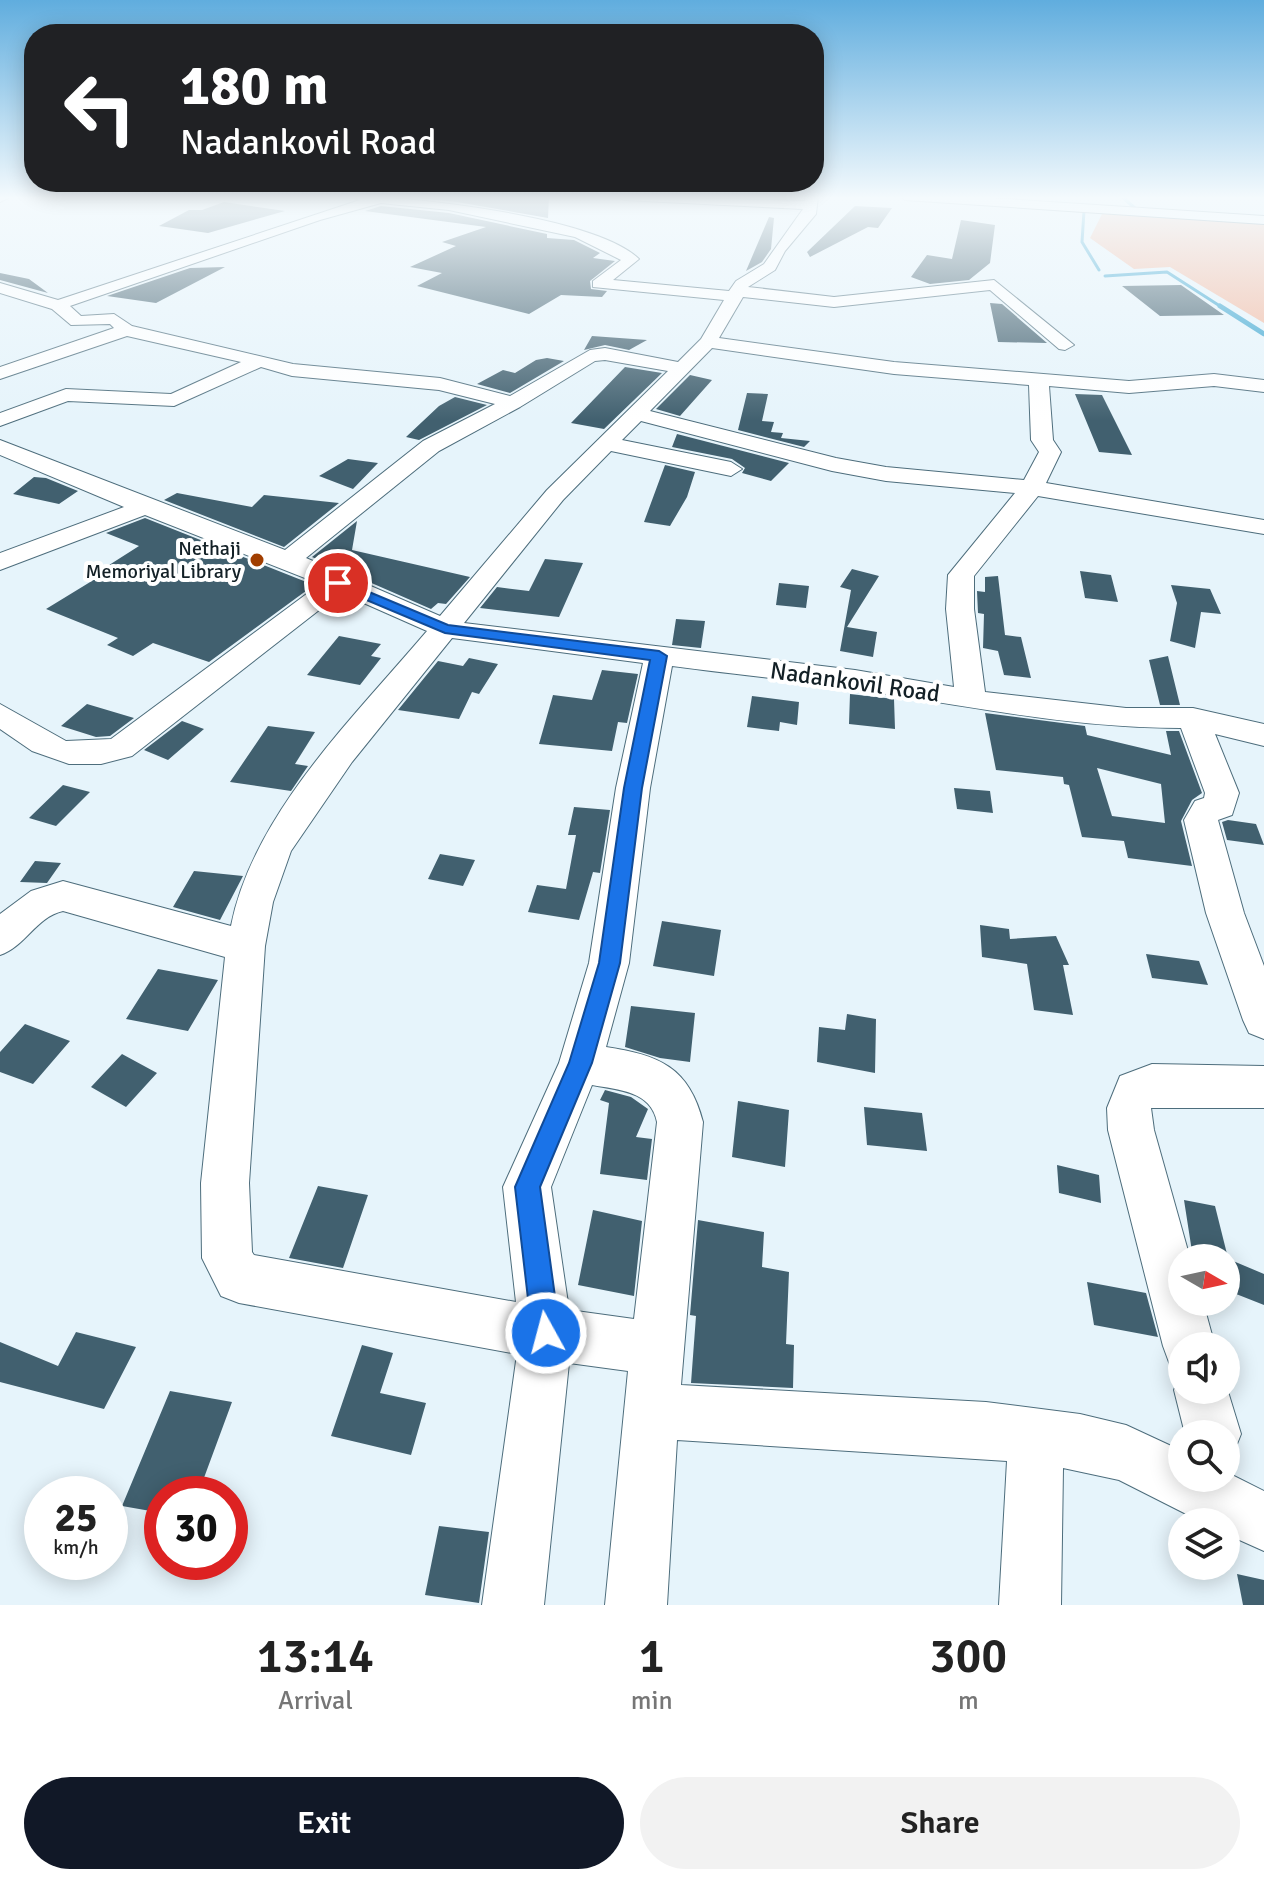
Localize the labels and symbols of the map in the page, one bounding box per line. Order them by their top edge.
place label: Nethaji Memoriyal Library [85,536,242,584]
pin [304,549,372,617]
marker: Nethaji Memoriyal Library [248,551,266,569]
street label: Nadankovil Road [768,655,942,709]
north arrow [1168,1244,1240,1316]
position arrow [504,1291,588,1375]
speed limit sign: 30 [144,1476,248,1580]

